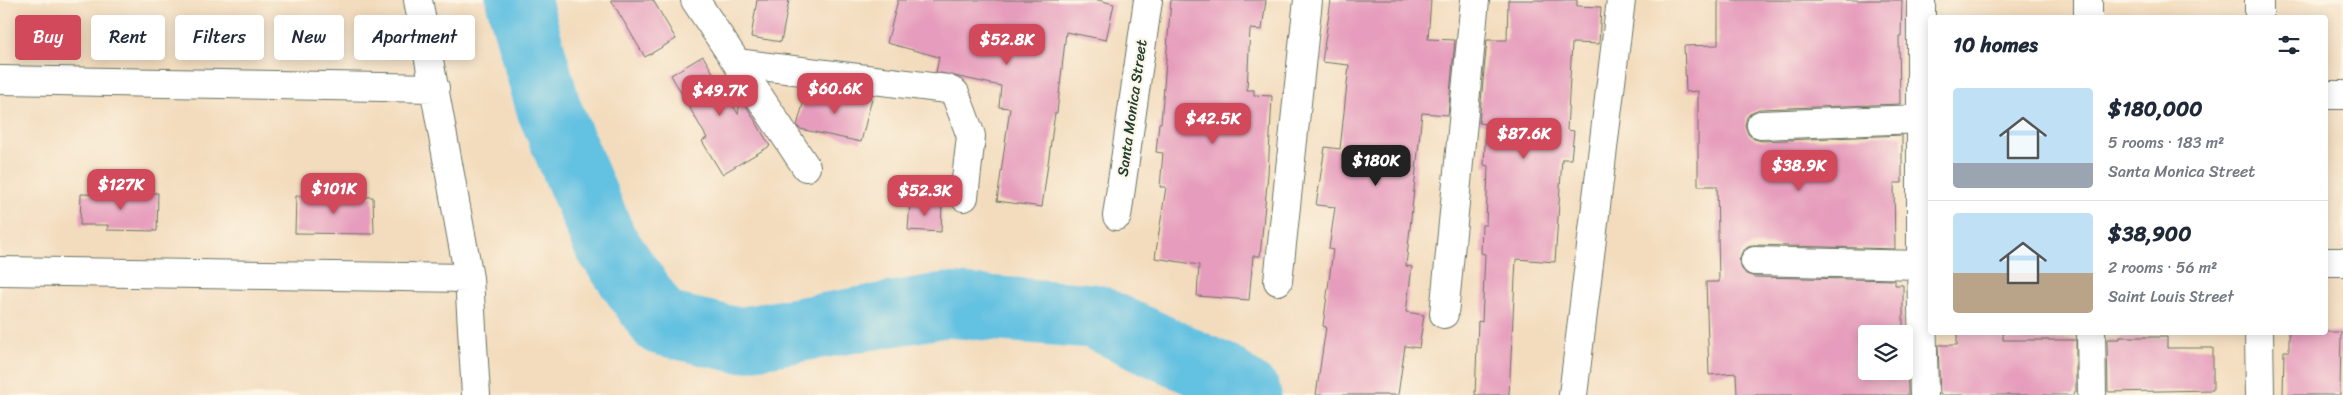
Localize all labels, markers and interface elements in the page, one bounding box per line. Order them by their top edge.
chip: Buy [15,15,81,60]
chip: Rent [91,15,165,60]
chip: Filters [175,15,264,60]
chip: New [274,15,344,60]
chip: Apartment [354,15,475,60]
pin: $52.8K [966,23,1048,66]
text: $52.8K [980,25,1034,54]
text: 10 homes [1953,26,2038,64]
icon: filters [2275,31,2303,59]
street label: Santa Monica Street [1110,37,1155,178]
pin: $60.6K [794,72,876,115]
pin: $49.7K [679,74,761,117]
text: $60.6K [808,74,862,103]
text: $49.7K [693,76,747,105]
text: $180,000 [2108,90,2203,128]
pin: $42.5K [1172,102,1254,145]
text: $42.5K [1186,104,1240,133]
icon: home [1993,108,2053,168]
pin: $87.6K [1483,118,1565,160]
text: $87.6K [1497,119,1551,148]
text: 5 rooms · 183 m² [2108,128,2224,157]
pin: $180K [1341,144,1411,187]
text: $180K [1352,146,1400,175]
pin: $38.9K [1758,150,1840,192]
text: $38.9K [1772,151,1826,180]
text: Santa Monica Street [2108,157,2255,186]
pin: $127K [86,168,156,211]
text: $127K [98,170,144,199]
pin: $101K [299,172,369,215]
text: $101K [312,174,356,203]
pin: $52.3K [884,174,966,217]
text: $52.3K [898,176,952,205]
text: $38,900 [2108,215,2191,253]
icon: home [1993,233,2053,293]
text: 2 rooms · 56 m² [2108,253,2217,282]
text: Saint Louis Street [2108,282,2234,311]
map controls [1858,325,1913,380]
button: layers [1858,325,1913,380]

